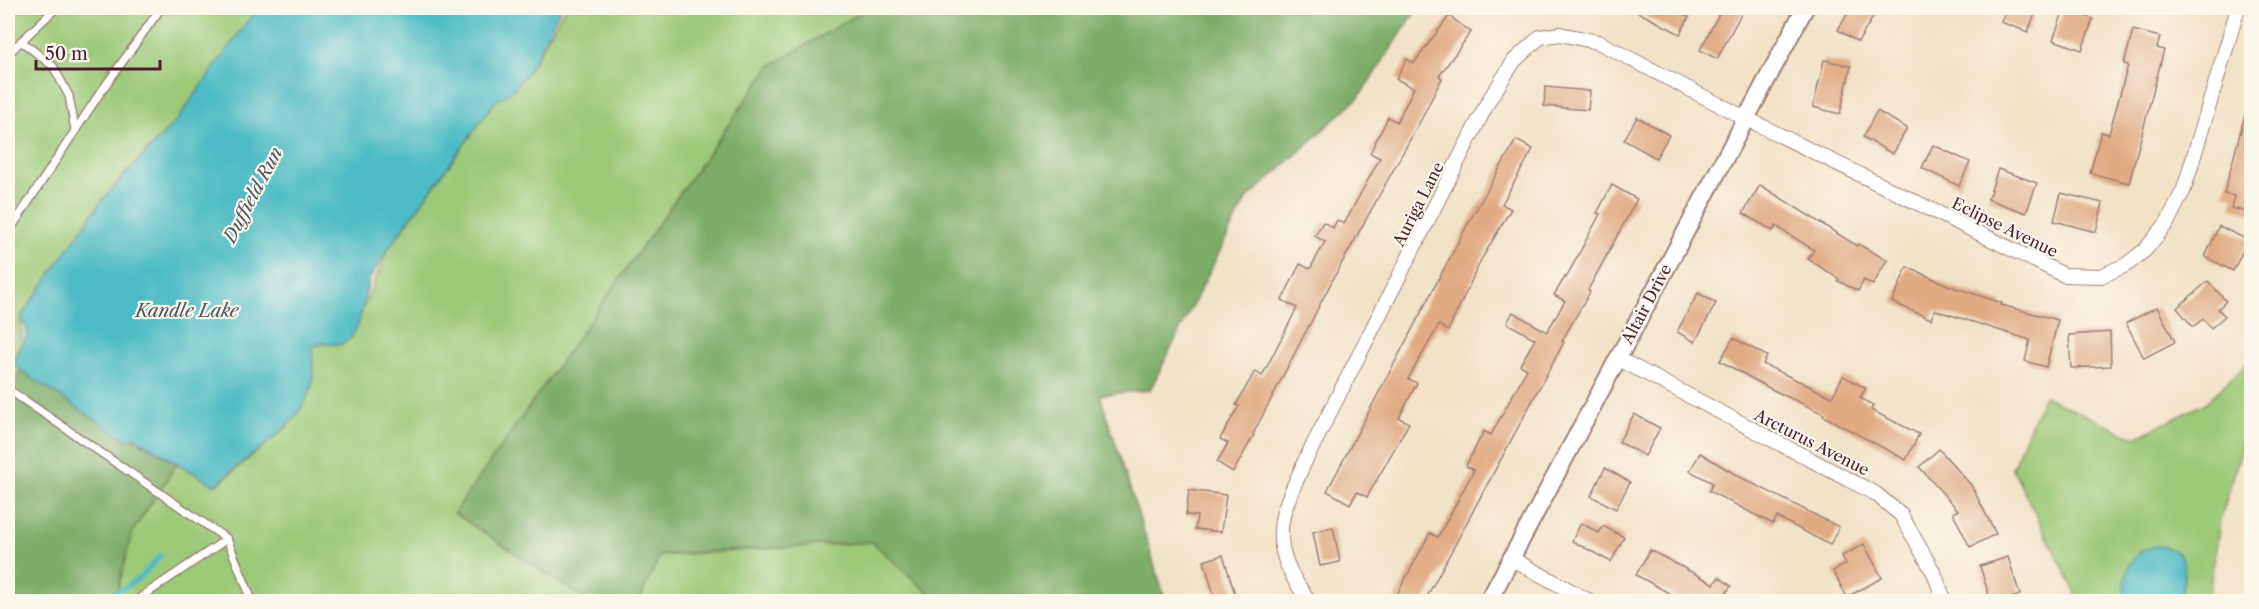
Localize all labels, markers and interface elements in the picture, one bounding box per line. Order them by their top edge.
scale bar [36,33,160,71]
text: 50 m [45,43,88,65]
water label: Duffield Run [218,143,287,248]
street label: Auriga Lane [1388,158,1448,250]
street label: Eclipse Avenue [1949,193,2061,261]
street label: Altair Drive [1616,260,1675,348]
water label: Kandle Lake [134,300,240,322]
street label: Arcturus Avenue [1750,404,1873,480]

